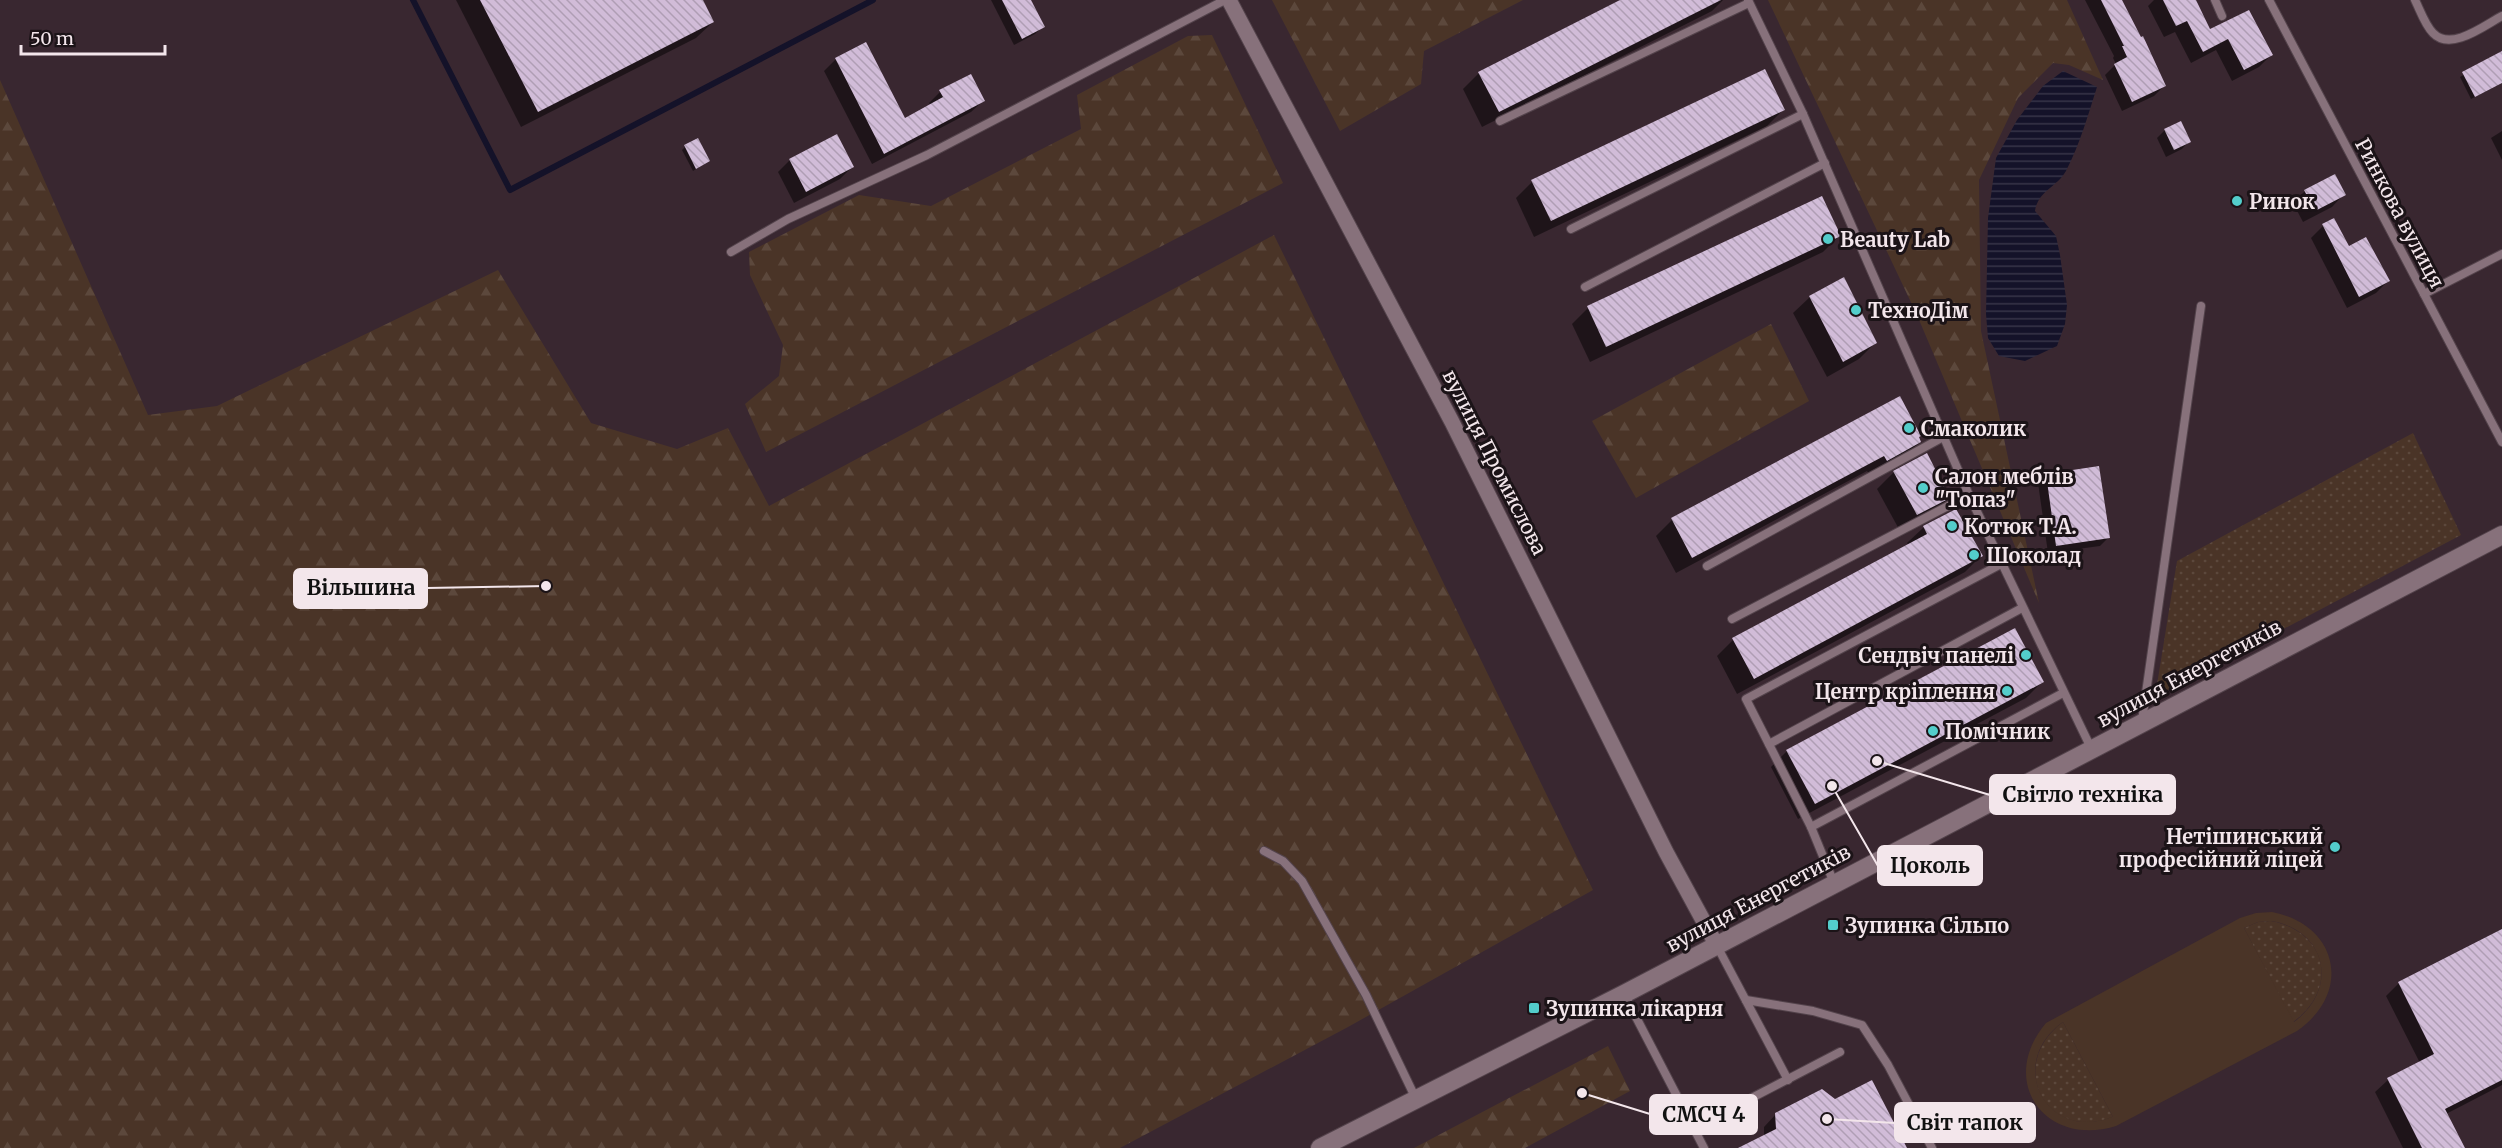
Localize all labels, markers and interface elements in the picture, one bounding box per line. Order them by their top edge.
scale bar [21,18,165,56]
text: 50 m [30,27,74,50]
street label: Ринкова вулиця [2350,134,2450,292]
place label: Ринок [2249,189,2316,214]
marker: Ринок [2230,194,2244,208]
place label: Beauty Lab [1840,227,1950,252]
marker: Beauty Lab [1821,232,1835,246]
place label: ТехноДім [1868,298,1969,323]
marker: ТехноДім [1849,303,1863,317]
street label: вулиця Промислова [1437,365,1553,559]
place label: Смаколик [1921,416,2027,441]
marker: Смаколик [1902,421,1916,435]
place label: Салон меблів "Топаз" [1935,464,2074,512]
marker: Салон меблів "Топаз" [1916,481,1930,495]
place label: Котюк Т.А. [1964,514,2077,539]
marker: Котюк Т.А. [1945,519,1959,533]
place label: Шоколад [1986,543,2081,568]
marker: Шоколад [1967,548,1981,562]
callout: Вільшина [294,569,427,608]
text: Вільшина [307,574,416,601]
street label: вулиця Енергетиків [2093,614,2286,732]
place label: Сендвіч панелі [1859,643,2014,668]
marker: Сендвіч панелі [2019,648,2033,662]
place label: Центр кріплення [1815,679,1995,704]
marker: Центр кріплення [2000,684,2014,698]
place label: Помічник [1945,719,2051,744]
marker: Помічник [1926,724,1940,738]
callout: Світло техніка [1990,775,2175,814]
text: Світло техніка [2003,781,2164,808]
place label: Нетішинський професійний ліцей [2119,824,2323,872]
street label: вулиця Енергетиків [1662,839,1855,957]
marker: Нетішинський професійний ліцей [2328,840,2342,854]
callout: Цоколь [1878,846,1982,885]
text: Цоколь [1890,852,1970,879]
place label: Зупинка Сільпо [1845,913,2009,938]
marker: Зупинка Сільпо [1826,918,1840,932]
place label: Зупинка лікарня [1546,996,1723,1021]
marker: Зупинка лікарня [1527,1001,1541,1015]
callout: СМСЧ 4 [1650,1095,1757,1134]
text: СМСЧ 4 [1663,1101,1745,1128]
callout: Світ тапок [1895,1103,2035,1142]
text: Світ тапок [1907,1109,2023,1136]

